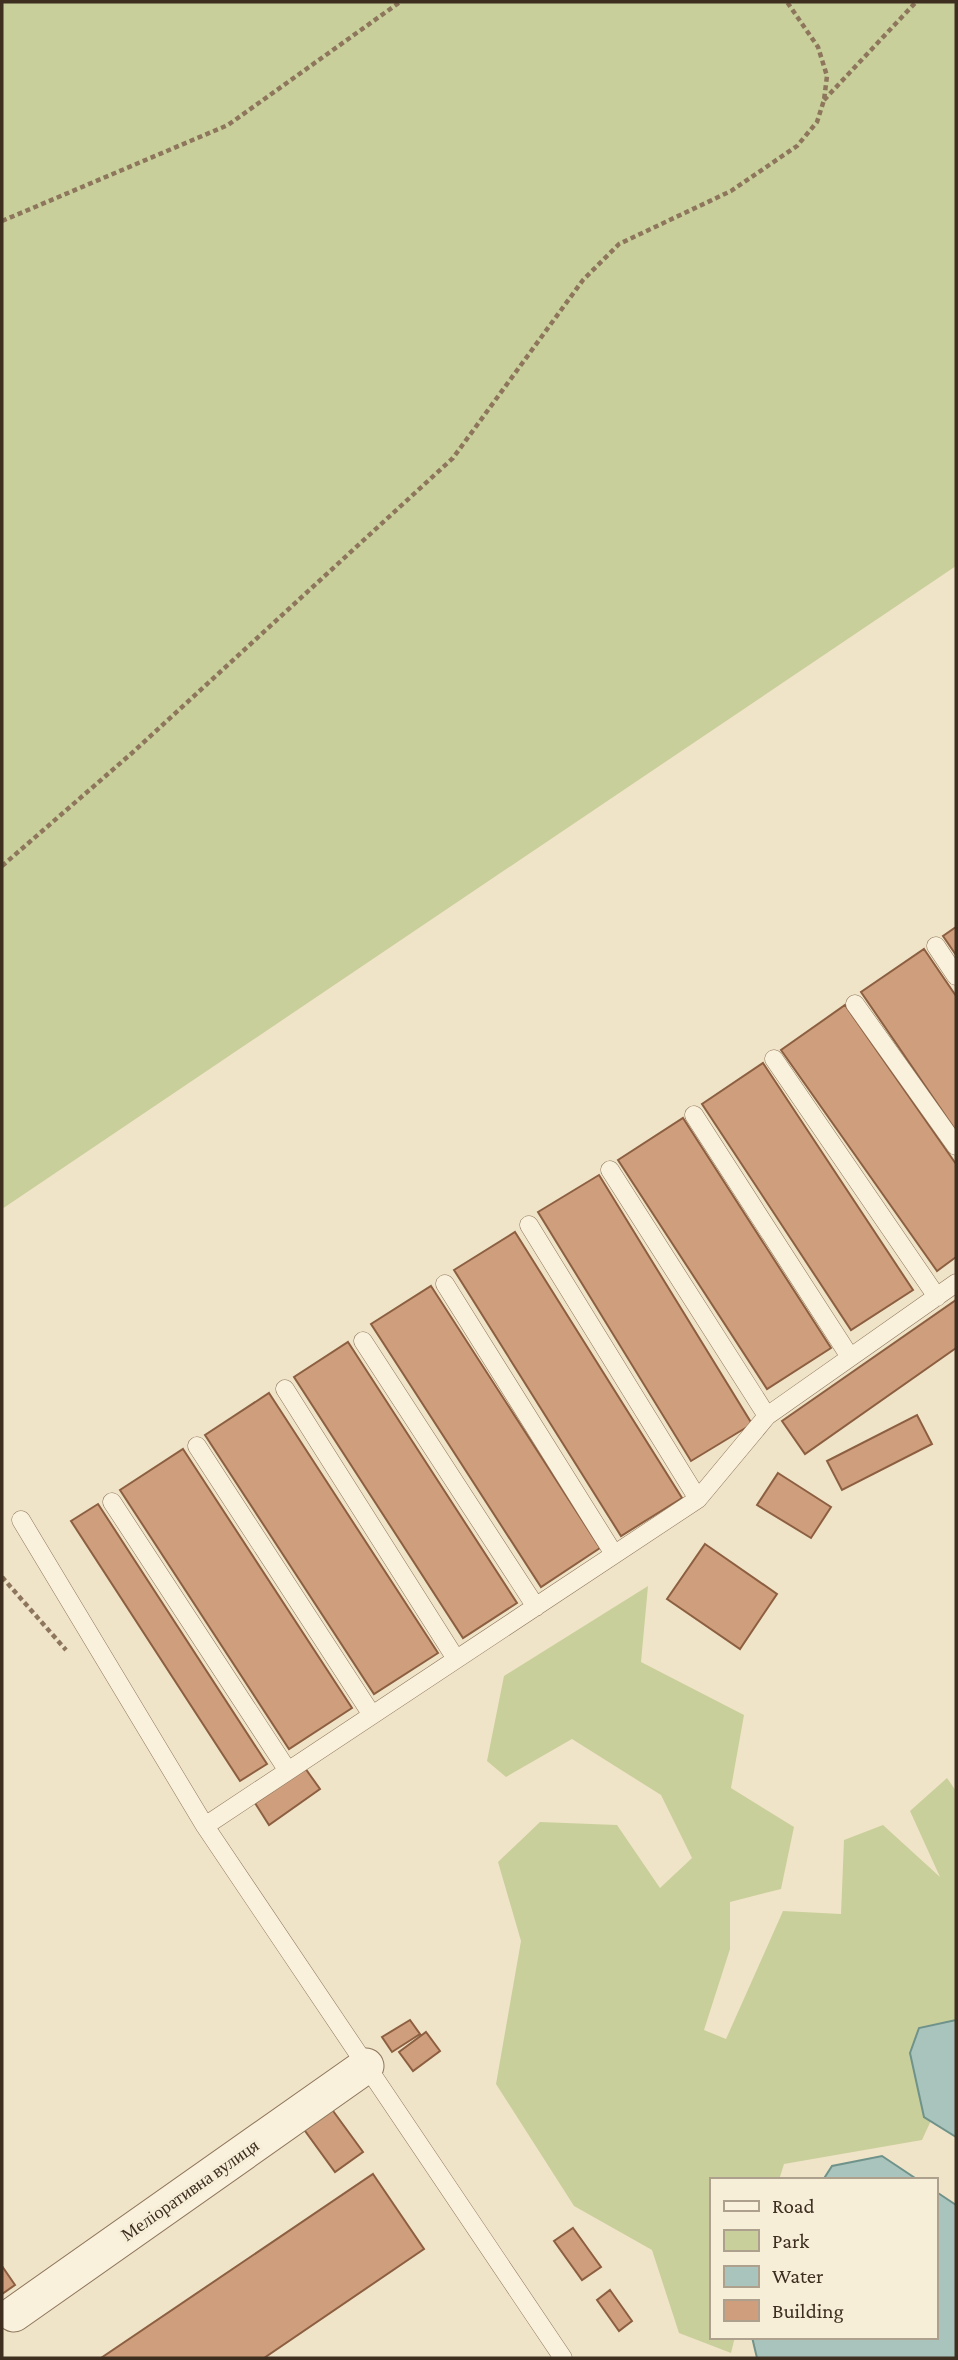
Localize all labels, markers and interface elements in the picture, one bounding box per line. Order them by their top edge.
street label: Меліоративна вулиця [118,2135,262,2245]
legend [710,2178,937,2339]
text: Road [772,2194,815,2218]
text: Park [772,2229,809,2253]
text: Water [772,2264,824,2288]
text: Building [772,2299,844,2323]

